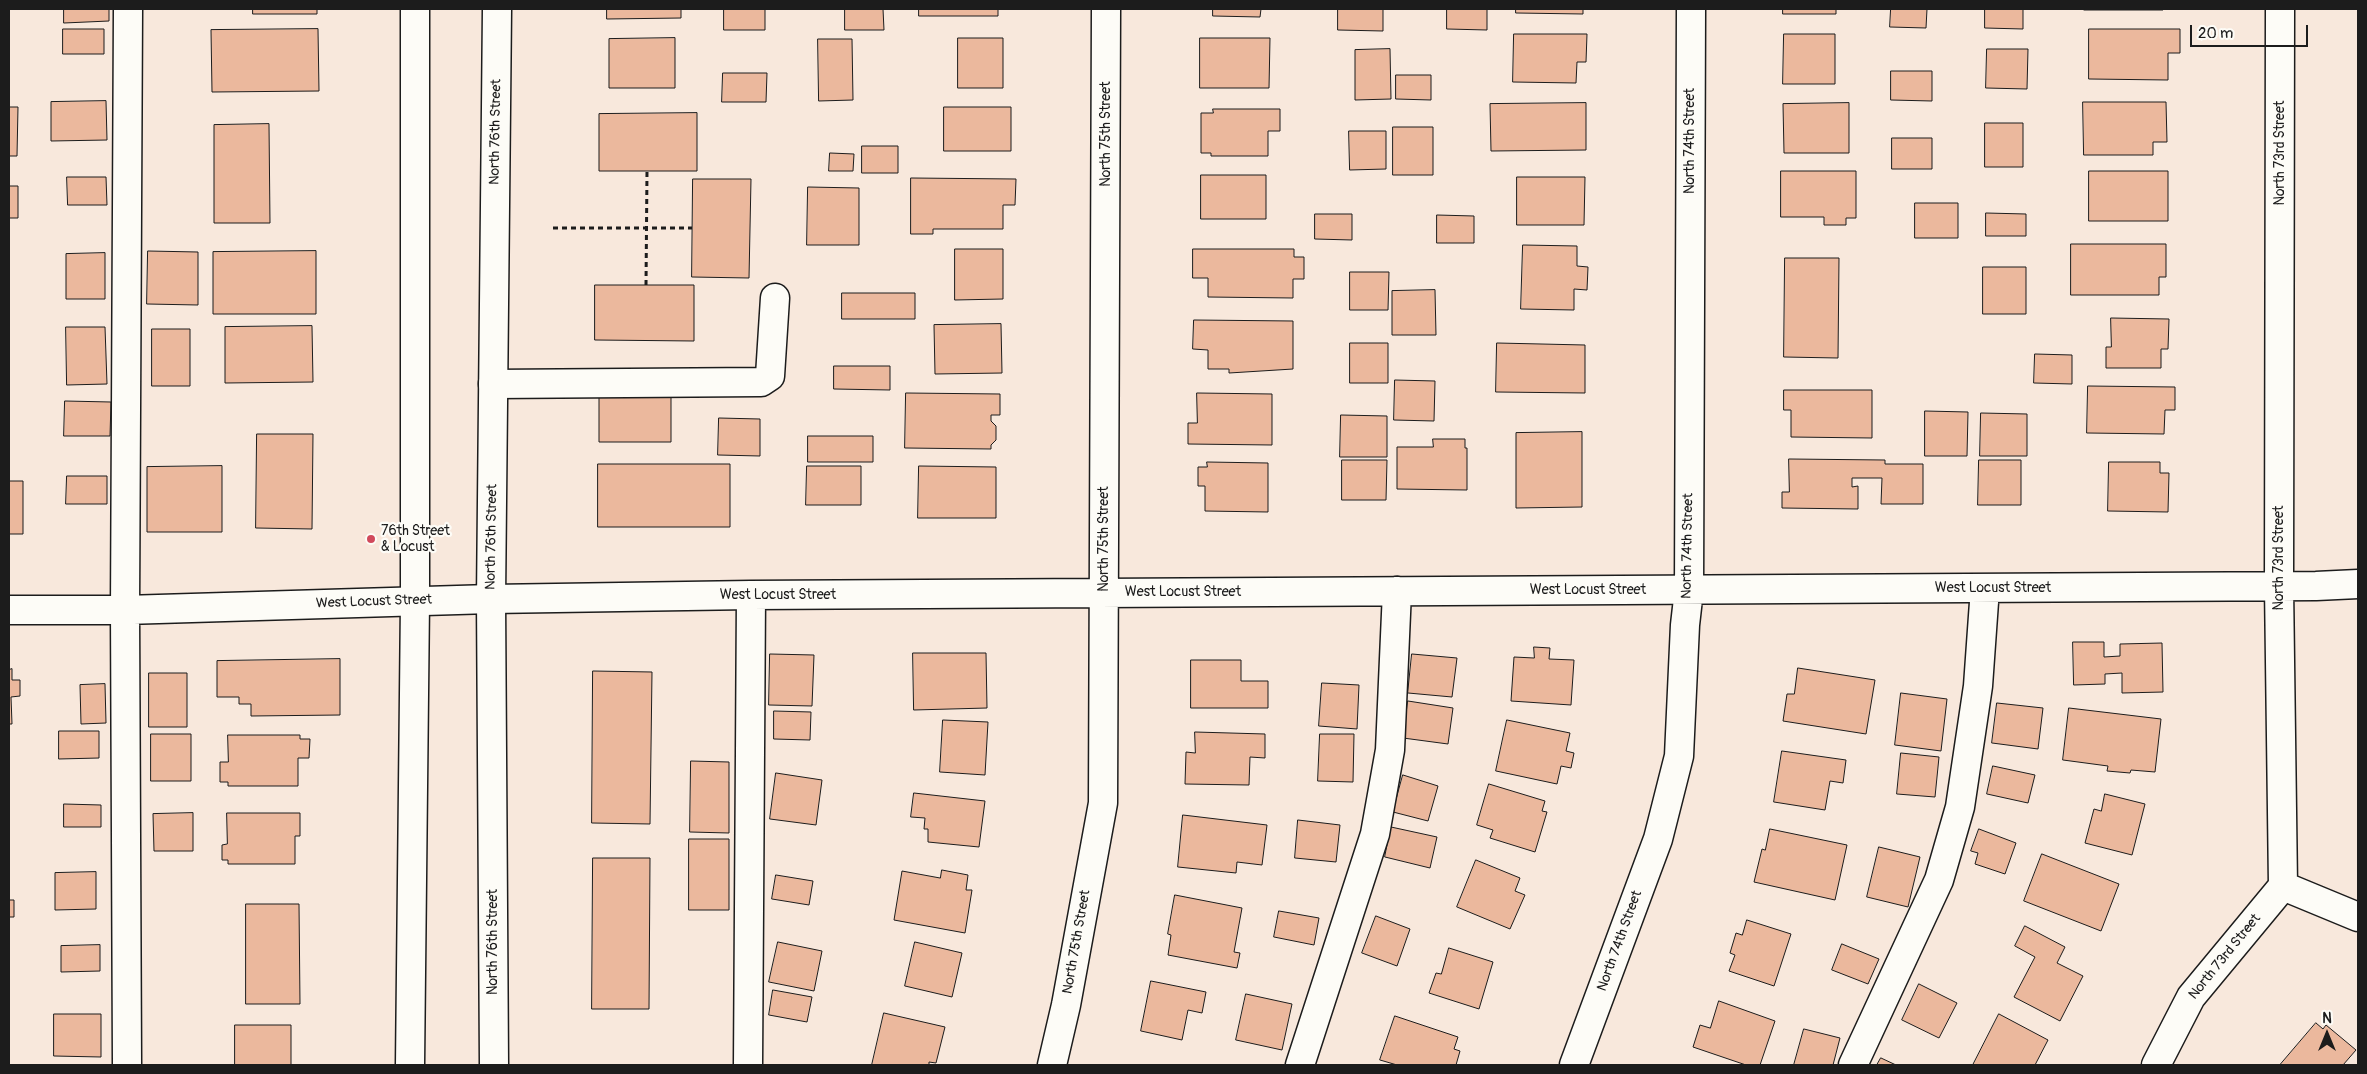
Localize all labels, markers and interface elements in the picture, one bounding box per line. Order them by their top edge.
scale bar [2192,15,2310,47]
text: 20 m [2198,24,2233,43]
street label: North 76th Street [487,79,505,185]
street label: North 75th Street [1098,81,1114,187]
street label: North 74th Street [1682,88,1698,194]
street label: North 73rd Street [2272,100,2288,206]
street label: North 76th Street [483,484,501,590]
street label: North 75th Street [1096,486,1112,592]
street label: North 74th Street [1679,493,1697,599]
street label: North 73rd Street [2271,505,2287,611]
place label: 76th Street & Locust [381,523,450,556]
marker: 76th Street & Locust [365,533,377,545]
street label: West Locust Street [1935,580,2051,596]
street label: West Locust Street [1530,582,1646,598]
street label: West Locust Street [1125,584,1241,600]
street label: West Locust Street [720,587,836,603]
street label: West Locust Street [316,592,432,612]
street label: North 74th Street [1594,888,1646,994]
street label: North 76th Street [485,889,501,995]
street label: North 75th Street [1060,889,1094,995]
street label: North 73rd Street [2185,911,2265,1003]
north arrow [2302,1009,2352,1059]
text: N [2322,1010,2332,1027]

